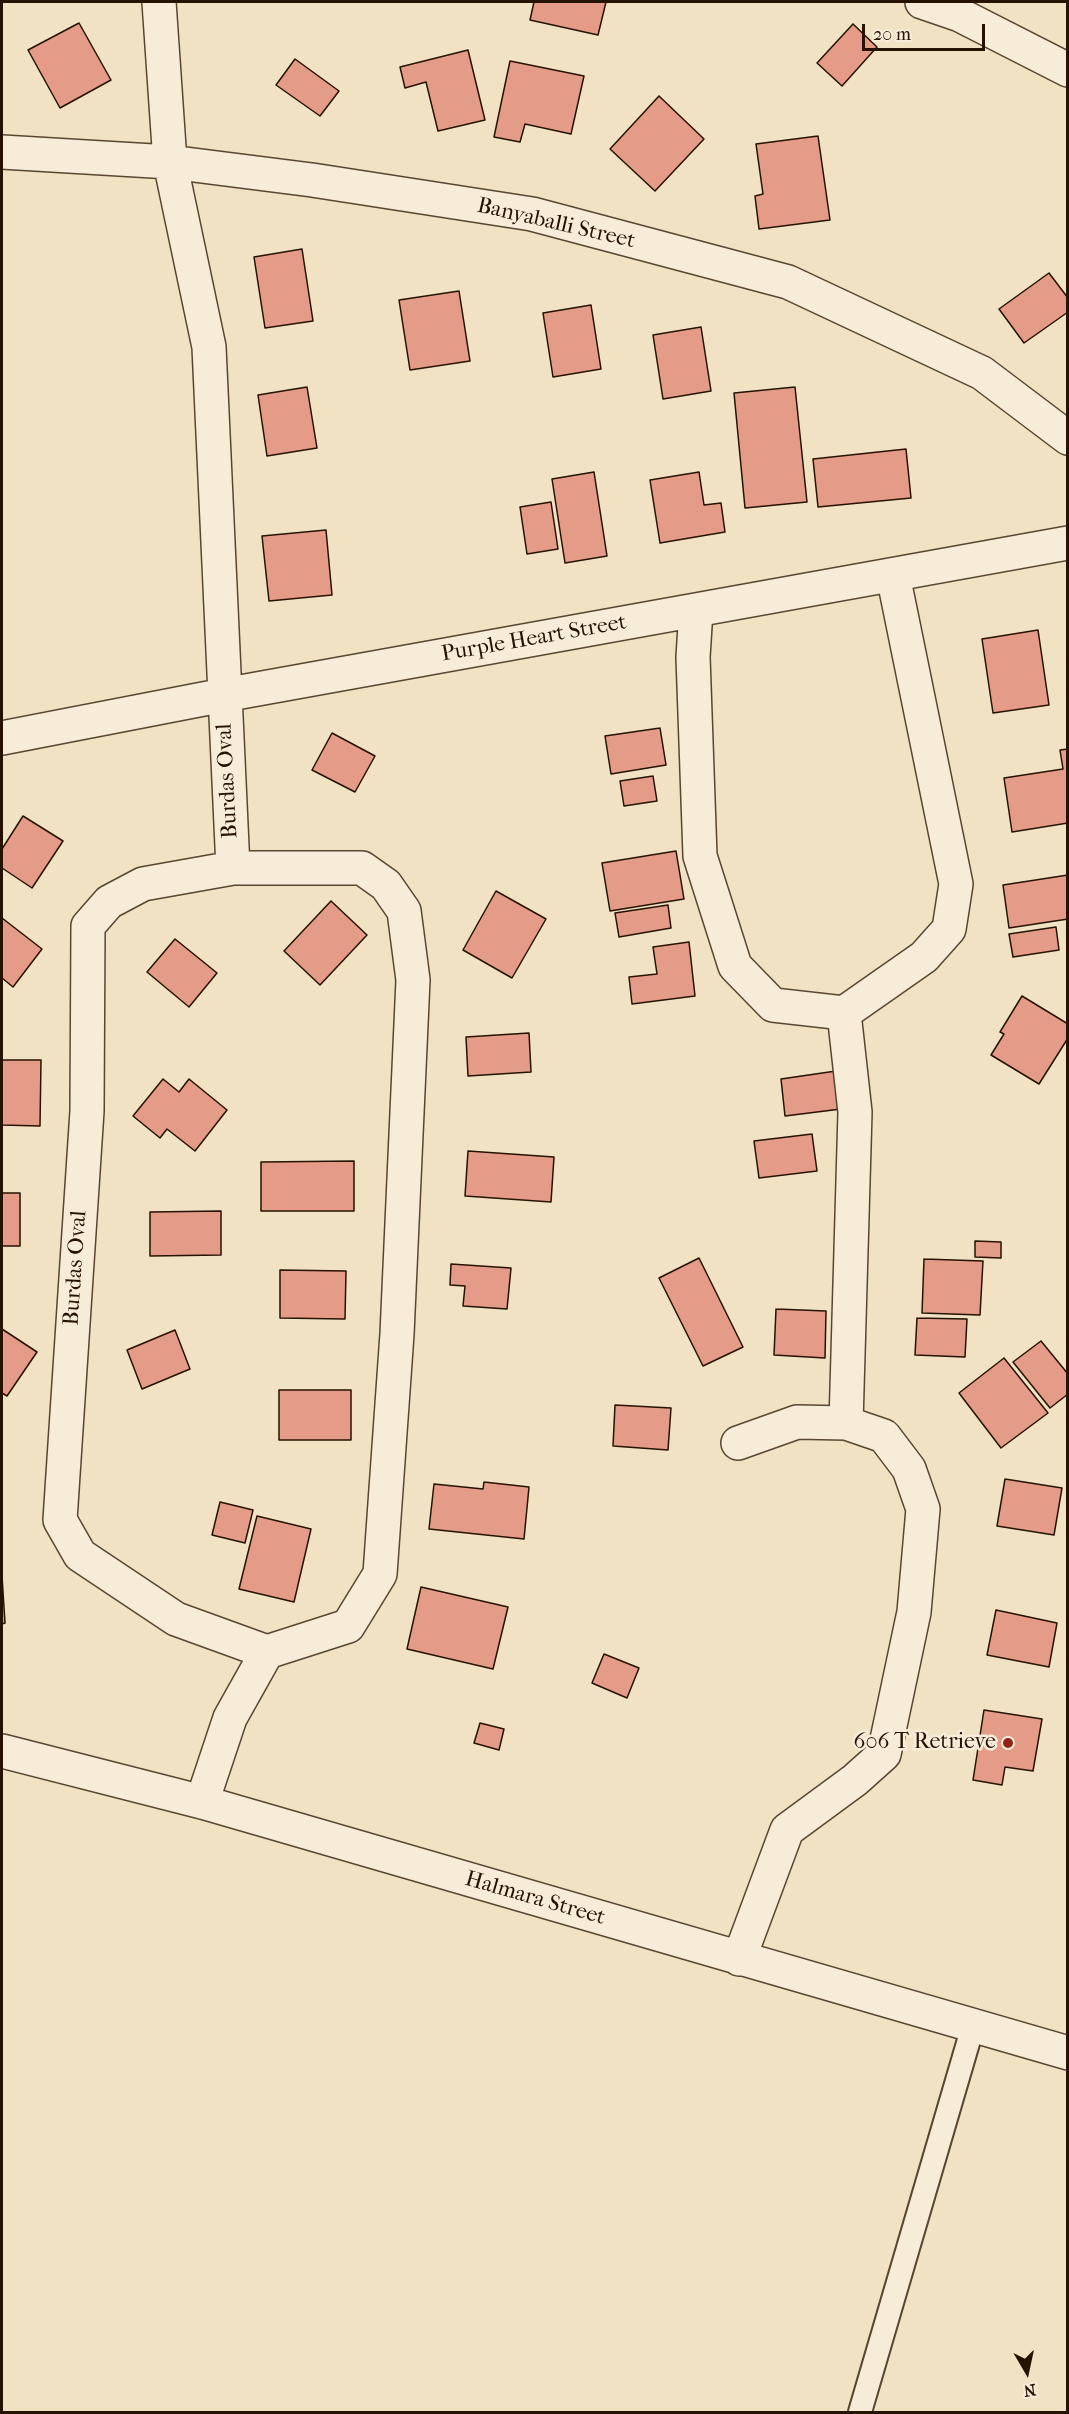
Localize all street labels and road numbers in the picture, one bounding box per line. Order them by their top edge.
street label: Banyaballi Street [474,193,638,255]
street label: Purple Heart Street [440,610,628,668]
street label: Burdas Oval [212,723,244,839]
street label: Burdas Oval [59,1210,93,1326]
street label: Halmara Street [462,1866,608,1932]

